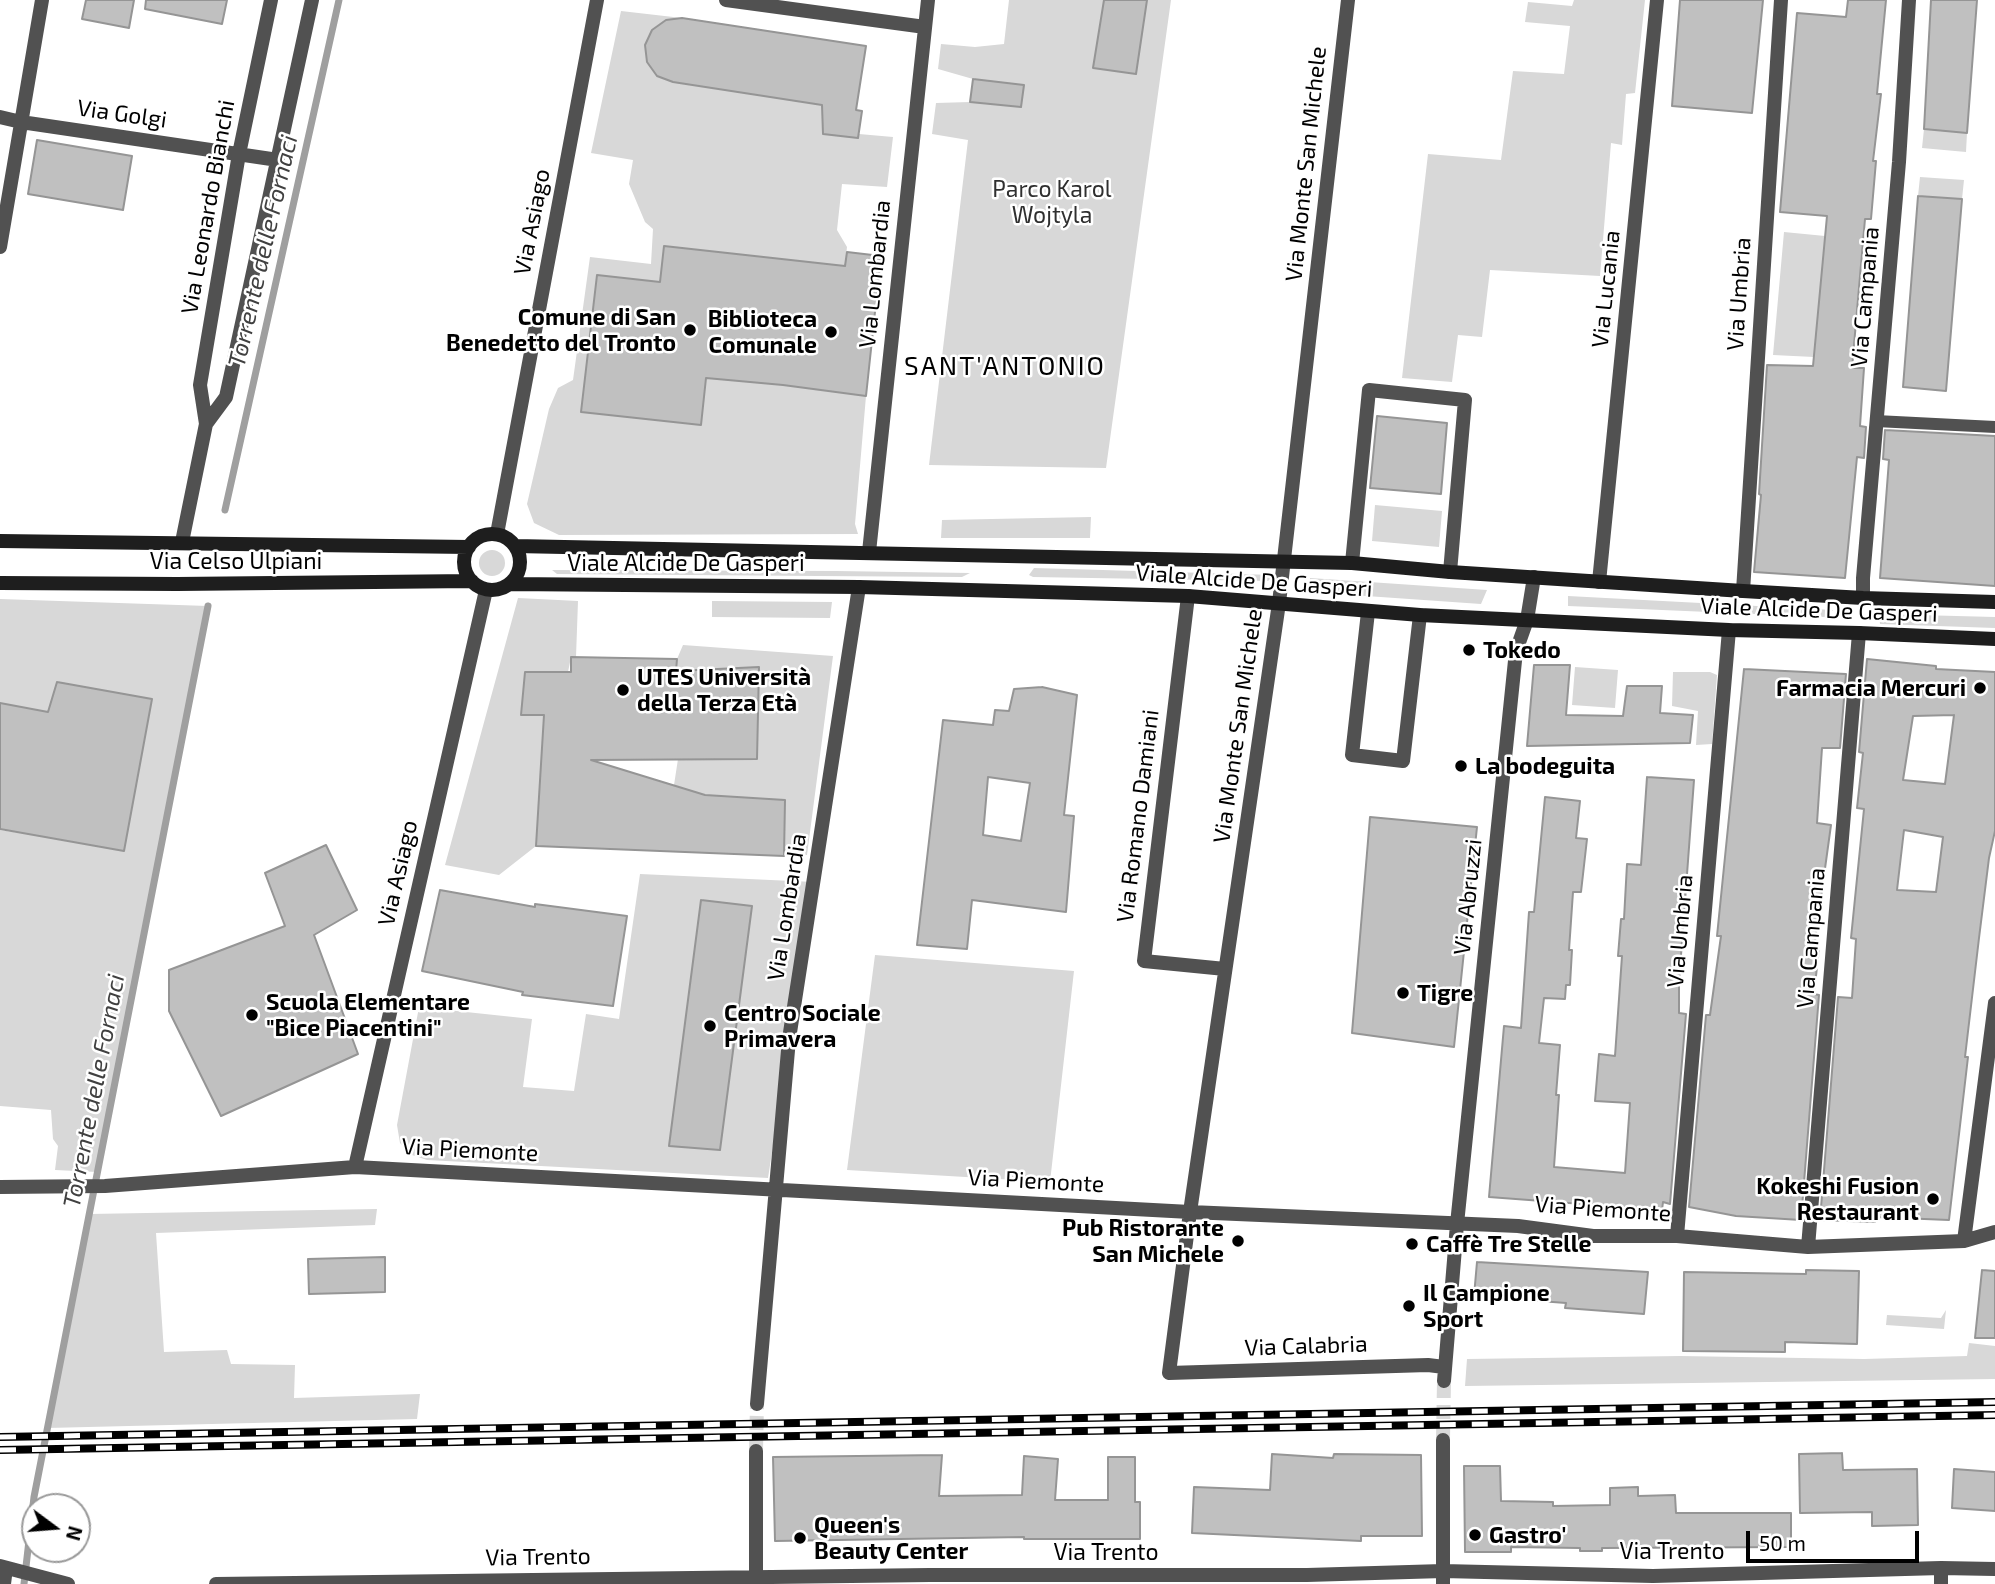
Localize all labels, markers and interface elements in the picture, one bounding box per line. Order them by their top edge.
street label: Via Monte San Michele [1280,45,1332,283]
street label: Via Golgi [75,94,169,134]
street label: Via Leonardo Bianchi [176,98,240,316]
water label: Torrente delle Fornaci [222,132,304,370]
street label: Via Asiago [508,167,556,277]
park label: Parco Karol Wojtyla [992,175,1112,229]
street label: Via Lombardia [854,199,896,349]
street label: Via Campania [1845,226,1885,368]
street label: Via Lucania [1586,229,1626,349]
street label: Via Umbria [1721,236,1757,352]
place label: Comune di San Benedetto del Tronto [446,303,676,357]
place label: Biblioteca Comunale [708,305,817,359]
marker: Comune di San Benedetto del Tronto [682,322,698,338]
marker: Biblioteca Comunale [823,324,839,340]
district label: SANT'ANTONIO [906,350,1104,382]
street label: Via Celso Ulpiani [150,547,322,575]
street label: Viale Alcide De Gasperi [567,549,805,577]
street label: Viale Alcide De Gasperi [1135,559,1373,603]
street label: Viale Alcide De Gasperi [1700,592,1938,628]
street label: Via Monte San Michele [1208,607,1268,845]
place label: Tokedo [1483,636,1561,664]
marker: Tokedo [1461,642,1477,658]
place label: UTES Università della Terza Età [637,663,811,717]
place label: Farmacia Mercuri [1776,674,1966,702]
marker: Farmacia Mercuri [1972,680,1988,696]
marker: UTES Università della Terza Età [615,682,631,698]
street label: Via Romano Damiani [1111,708,1165,924]
place label: La bodeguita [1475,752,1615,780]
marker: La bodeguita [1453,758,1469,774]
street label: Via Asiago [372,817,424,929]
street label: Via Lombardia [762,831,812,983]
street label: Via Abruzzi [1448,838,1488,956]
street label: Via Campania [1791,867,1831,1009]
street label: Via Umbria [1661,873,1699,989]
water label: Torrente delle Fornaci [57,972,131,1210]
place label: Tigre [1417,979,1473,1007]
marker: Tigre [1395,985,1411,1001]
place label: Scuola Elementare "Bice Piacentini" [266,988,470,1042]
place label: Centro Sociale Primavera [724,999,881,1053]
marker: Scuola Elementare "Bice Piacentini" [244,1007,260,1023]
marker: Centro Sociale Primavera [702,1018,718,1034]
street label: Via Piemonte [401,1133,539,1167]
street label: Via Piemonte [967,1164,1105,1198]
place label: Kokeshi Fusion Restaurant [1756,1172,1919,1226]
street label: Via Piemonte [1534,1190,1672,1228]
marker: Kokeshi Fusion Restaurant [1925,1191,1941,1207]
place label: Pub Ristorante San Michele [1062,1214,1224,1268]
place label: Caffè Tre Stelle [1426,1230,1591,1258]
marker: Pub Ristorante San Michele [1230,1233,1246,1249]
marker: Caffè Tre Stelle [1404,1236,1420,1252]
place label: Il Campione Sport [1423,1279,1550,1333]
marker: Il Campione Sport [1401,1298,1417,1314]
street label: Via Calabria [1244,1330,1368,1362]
north arrow [21,1493,91,1563]
place label: Queen's Beauty Center [814,1511,968,1565]
scale bar [1750,1518,1923,1562]
place label: Gastro' [1489,1521,1566,1549]
text: N [62,1524,88,1543]
marker: Gastro' [1467,1527,1483,1543]
marker: Queen's Beauty Center [792,1530,808,1546]
text: 50 m [1759,1530,1806,1555]
street label: Via Trento [1619,1537,1725,1565]
street label: Via Trento [1053,1538,1159,1566]
street label: Via Trento [485,1542,591,1572]

